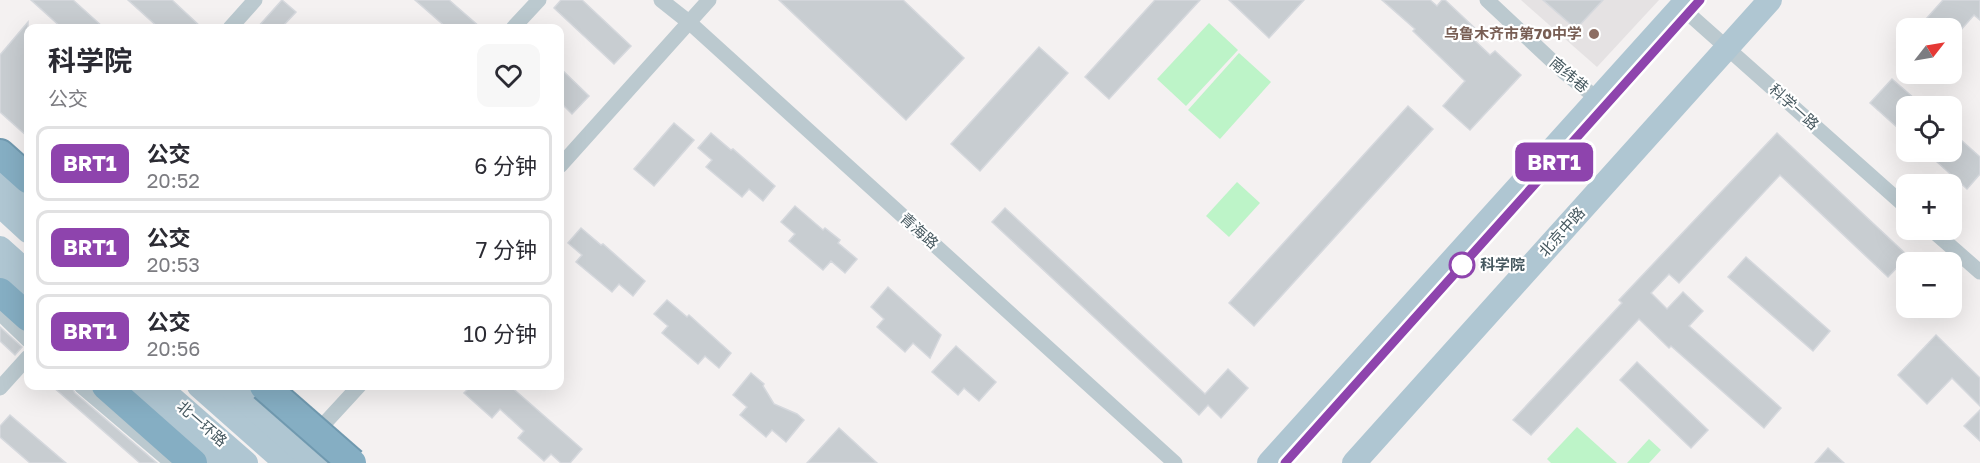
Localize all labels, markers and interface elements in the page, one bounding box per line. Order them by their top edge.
north arrow [1896,18,1962,84]
map controls [1896,18,1962,318]
place label: 乌鲁木齐市第70中学 [1444,24,1582,42]
marker: 乌鲁木齐市第70中学 [1587,27,1601,41]
text: 科学院 [48,44,132,77]
button: heart [477,44,540,107]
street label: 南纬巷 [1547,53,1593,96]
street label: 科学一路 [1766,79,1823,133]
text: 公交 [48,86,88,110]
button: locate [1896,96,1962,162]
text: 公交 [147,140,191,167]
line badge: BRT1 [1512,142,1596,182]
text: BRT1 [1527,149,1581,175]
text: BRT1 [63,150,117,176]
text: 6 分钟 [474,152,537,179]
text: 20:52 [147,168,200,192]
button: + [1896,174,1962,240]
street label: 北京中路 [1534,203,1588,260]
street label: 青海路 [897,209,942,252]
text: 公交 [147,224,191,251]
text: BRT1 [63,234,117,260]
text: 7 分钟 [476,236,537,263]
text: 20:53 [147,252,200,276]
marker: 科学院 [1449,252,1475,278]
button: − [1896,252,1962,318]
place label: 科学院 [1480,255,1525,273]
text: 公交 [147,308,191,335]
text: BRT1 [63,318,117,344]
text: 10 分钟 [463,320,537,347]
text: 20:56 [147,336,200,360]
street label: 北一环路 [174,397,231,450]

